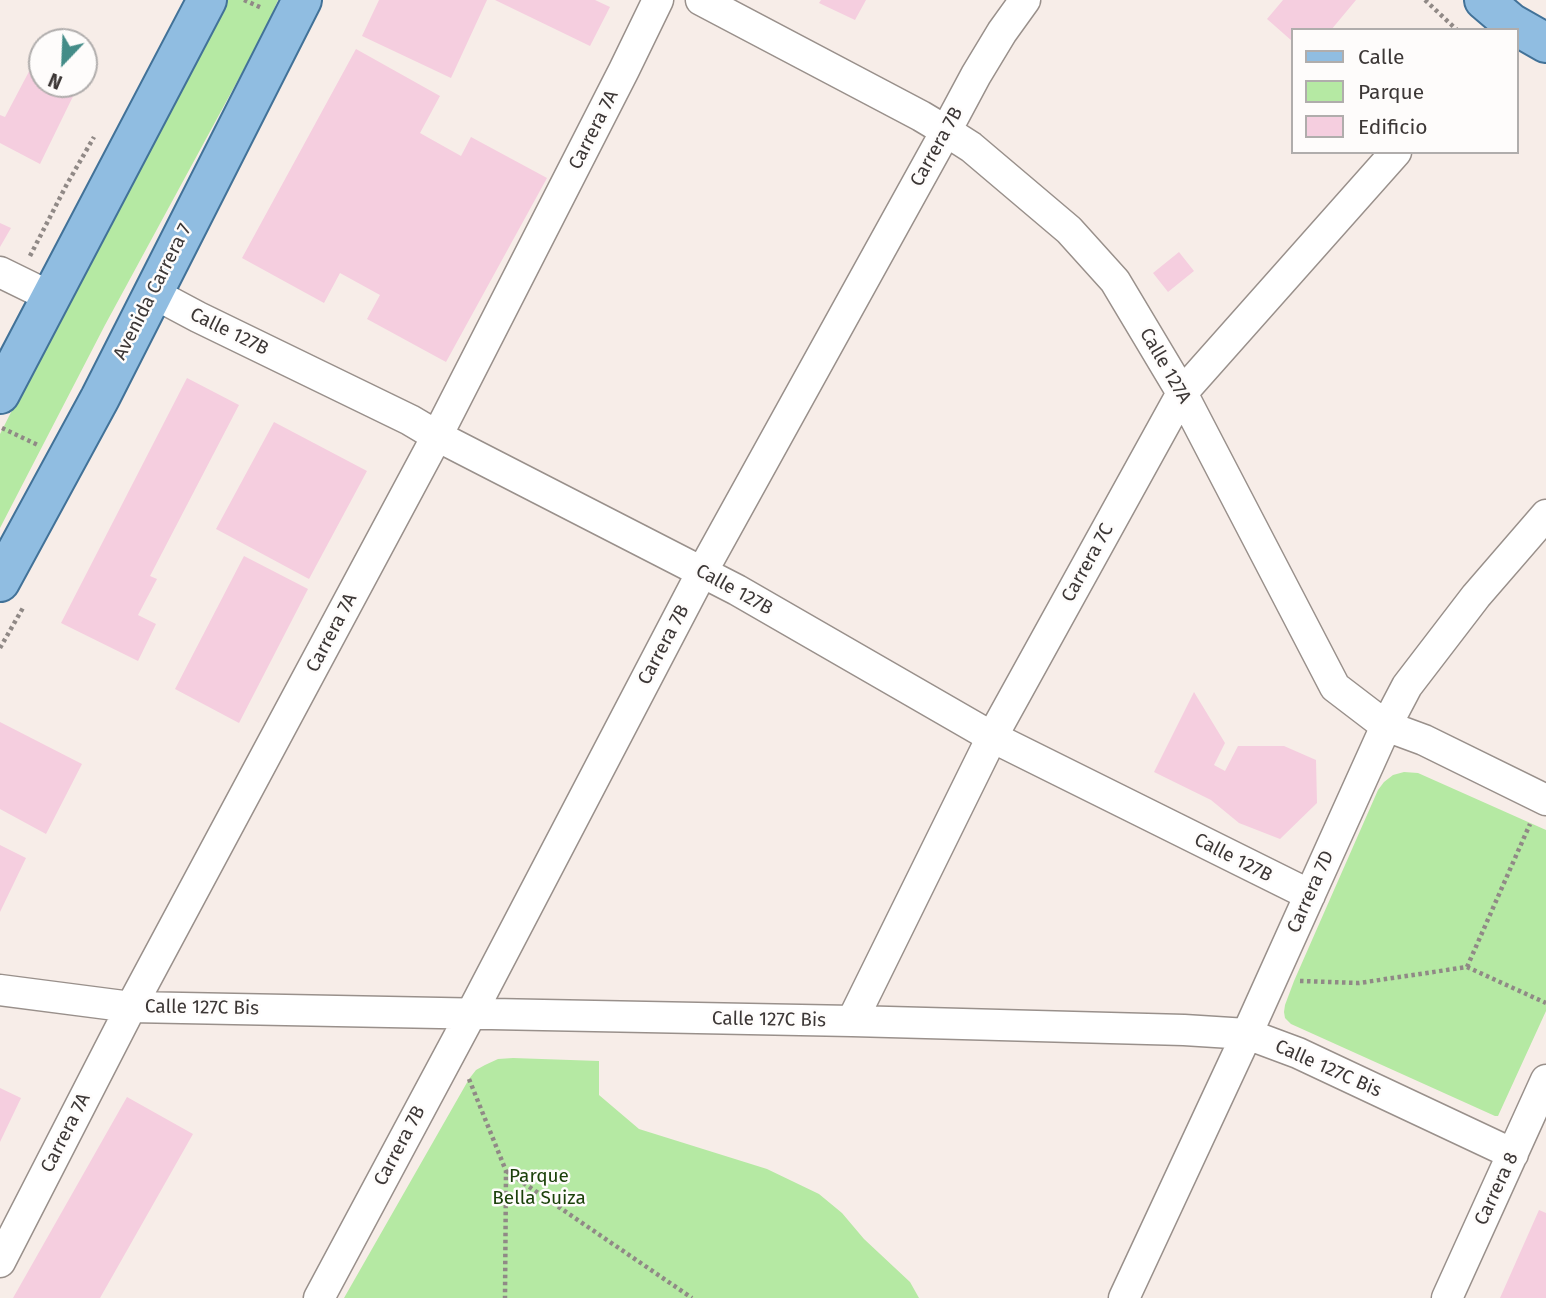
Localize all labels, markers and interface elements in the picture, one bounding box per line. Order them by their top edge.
north arrow [28,28,98,98]
legend [1290,28,1518,154]
text: Calle [1358,44,1404,70]
text: N [45,68,66,94]
text: Parque [1358,79,1424,105]
street label: Carrera 7A [564,86,624,174]
street label: Carrera 7B [906,103,968,191]
text: Edificio [1358,114,1428,140]
street label: Avenida Carrera 7 [109,220,197,364]
street label: Calle 127B [186,303,272,361]
street label: Calle 127A [1134,324,1196,408]
street label: Carrera 7C [1057,520,1119,606]
street label: Calle 127B [692,560,776,620]
street label: Carrera 7A [302,590,362,676]
street label: Carrera 7B [633,601,695,689]
street label: Calle 127B [1190,829,1276,887]
street label: Carrera 7D [1283,847,1339,937]
street label: Calle 127C Bis [145,996,259,1020]
street label: Calle 127C Bis [712,1008,826,1032]
street label: Calle 127C Bis [1271,1035,1385,1103]
street label: Carrera 7A [36,1089,96,1177]
street label: Carrera 7B [369,1102,431,1190]
street label: Carrera 8 [1470,1149,1524,1229]
park label: Parque Bella Suiza [492,1166,586,1210]

